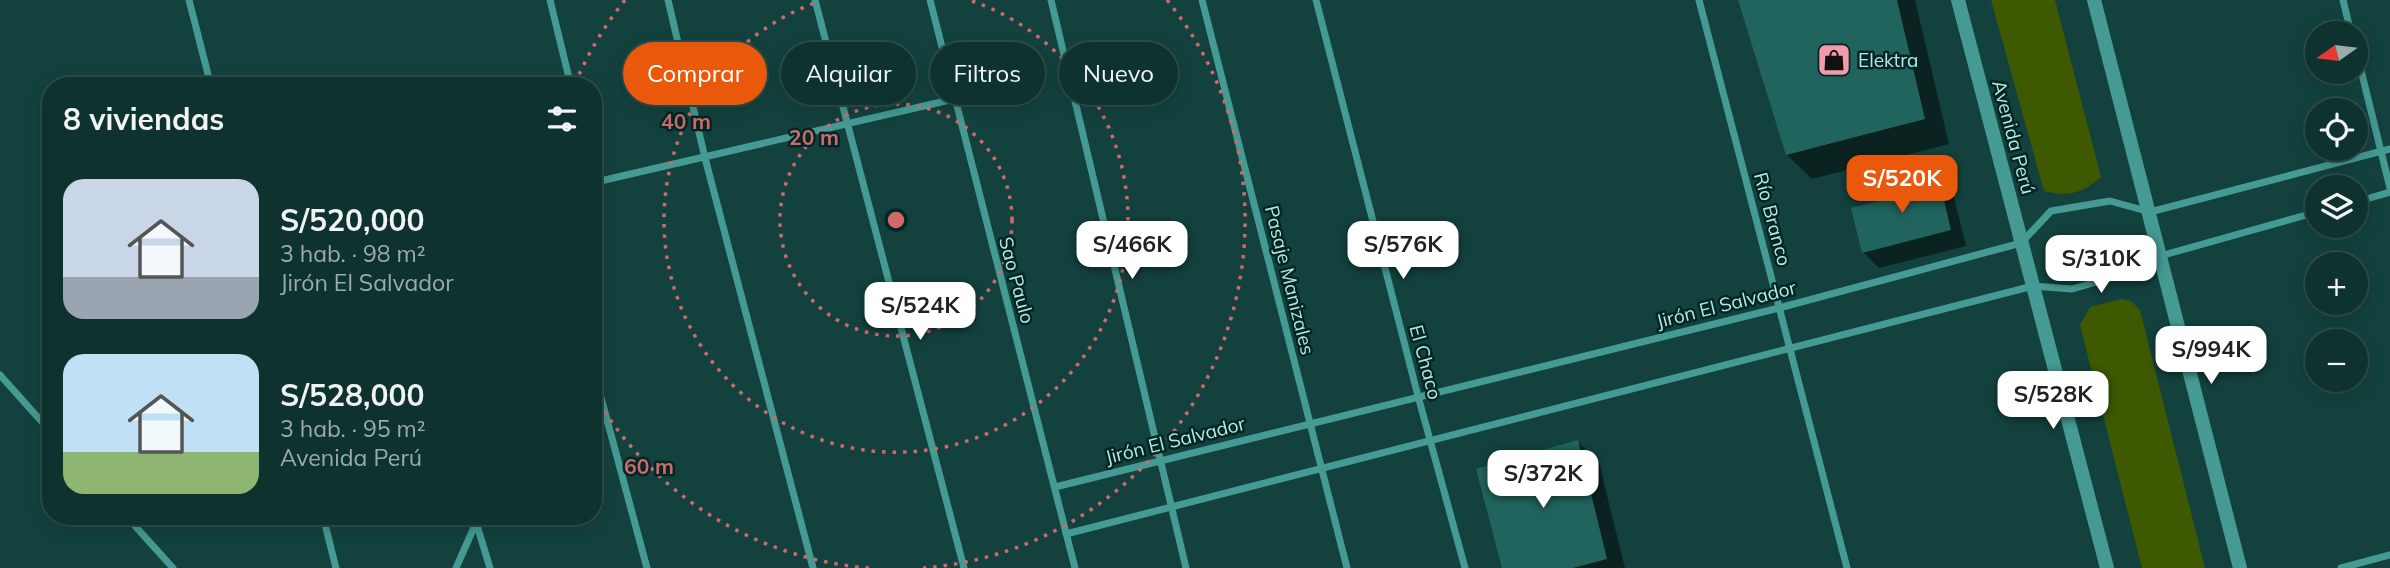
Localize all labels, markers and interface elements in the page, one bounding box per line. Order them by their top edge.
north arrow [2305,21,2368,84]
map controls [2305,21,2368,392]
shop icon: Elektra [1815,41,1853,79]
chip: Comprar [623,42,767,105]
chip: Alquilar [781,42,916,105]
chip: Filtros [930,42,1045,105]
chip: Nuevo [1059,42,1178,105]
place label: Elektra [1858,48,1918,72]
street label: Avenida Perú [1987,77,2041,197]
button: locate [2305,98,2368,161]
text: 8 viviendas [63,100,224,138]
icon: filters [543,100,581,138]
text: 40 m [661,108,711,134]
text: 20 m [789,124,839,150]
pin: S/520K [1845,156,1959,215]
text: S/520K [1863,163,1941,192]
street label: Río Branco [1749,170,1797,268]
button: layers [2305,175,2368,238]
text: S/520,000 [280,201,424,239]
street label: Pasaje Manizales [1260,203,1320,357]
icon: home [119,207,203,291]
centre of rings [884,208,908,232]
pin: S/466K [1075,222,1189,281]
pin: S/576K [1346,222,1460,281]
text: S/466K [1093,229,1171,258]
text: S/576K [1364,229,1442,258]
street label: Sao Paulo [994,234,1040,326]
pin: S/310K [2044,236,2158,295]
text: 3 hab. · 98 m² [280,239,425,268]
text: S/310K [2062,243,2140,272]
button: + [2305,252,2368,315]
text: Jirón El Salvador [280,268,454,297]
street label: Jirón El Salvador [1654,275,1799,333]
pin: S/524K [863,282,977,342]
text: S/524K [881,290,959,319]
street label: El Chaco [1405,322,1447,402]
pin: S/994K [2154,326,2268,386]
button: − [2305,329,2368,392]
text: S/994K [2172,334,2250,363]
pin: S/528K [1996,372,2110,431]
text: S/528,000 [280,376,424,414]
text: S/528K [2014,379,2092,408]
icon: home [119,382,203,466]
street label: Jirón El Salvador [1103,411,1248,469]
text: 3 hab. · 95 m² [280,414,425,443]
text: Avenida Perú [280,443,422,472]
pin: S/372K [1486,450,1600,510]
text: 60 m [624,453,674,479]
text: S/372K [1504,458,1582,487]

